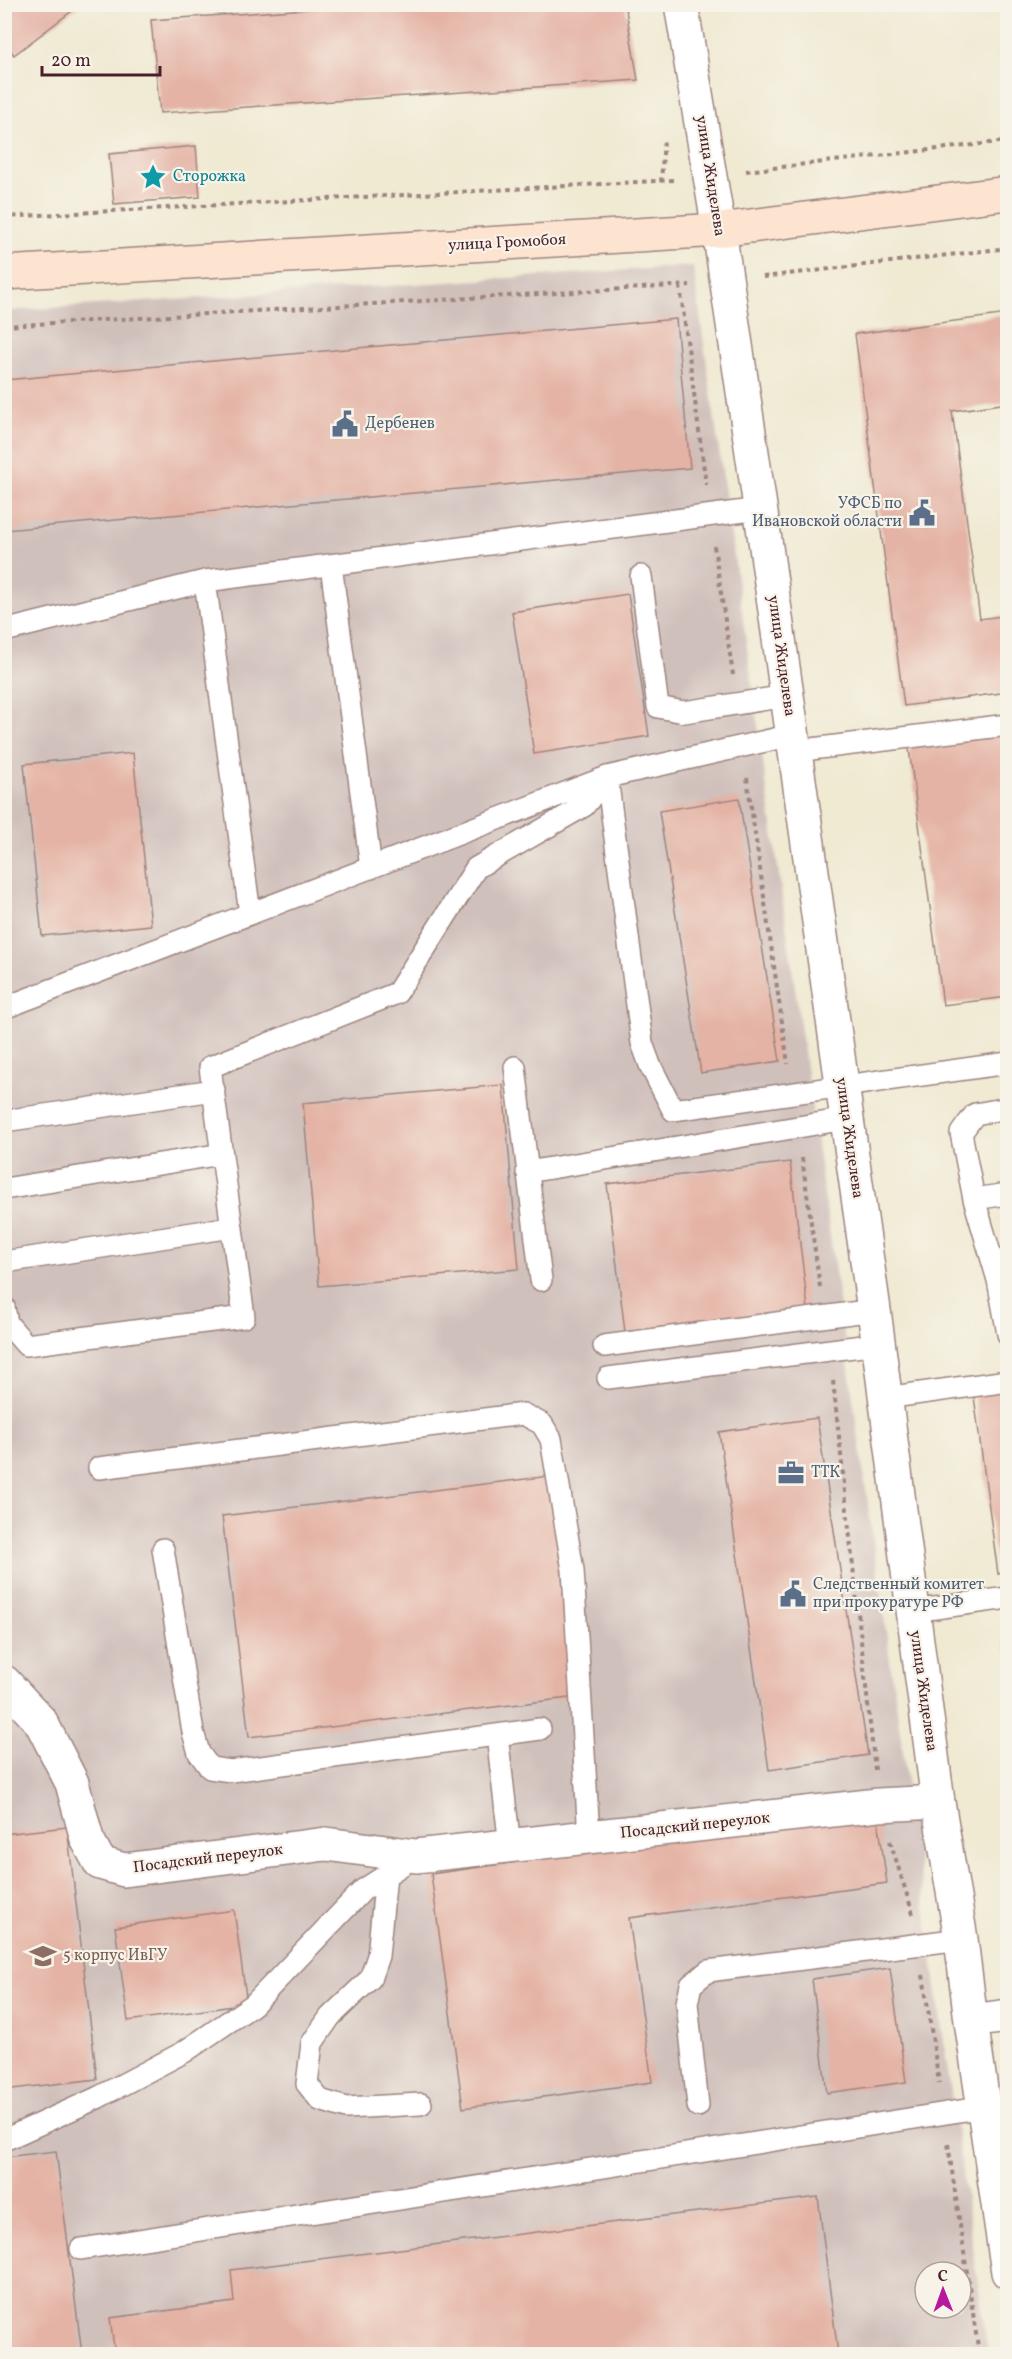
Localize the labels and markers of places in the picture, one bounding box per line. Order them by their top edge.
place icon: Сторожка [138,162,168,192]
place label: Сторожка [173,166,246,188]
public building icon: Дербенев [330,409,360,439]
place label: Дербенев [365,413,435,435]
place label: УФСБ по Ивановской области [752,493,902,533]
public building icon: УФСБ по Ивановской области [907,498,937,528]
office icon: ТТК [776,1458,806,1488]
place label: ТТК [811,1462,840,1484]
place label: Следственный комитет при прокуратуре РФ [813,1574,984,1614]
public building icon: Следственный комитет при прокуратуре РФ [778,1579,808,1609]
school or university icon: 5 корпус ИвГУ [28,1941,58,1971]
place label: 5 корпус ИвГУ [63,1945,168,1967]

